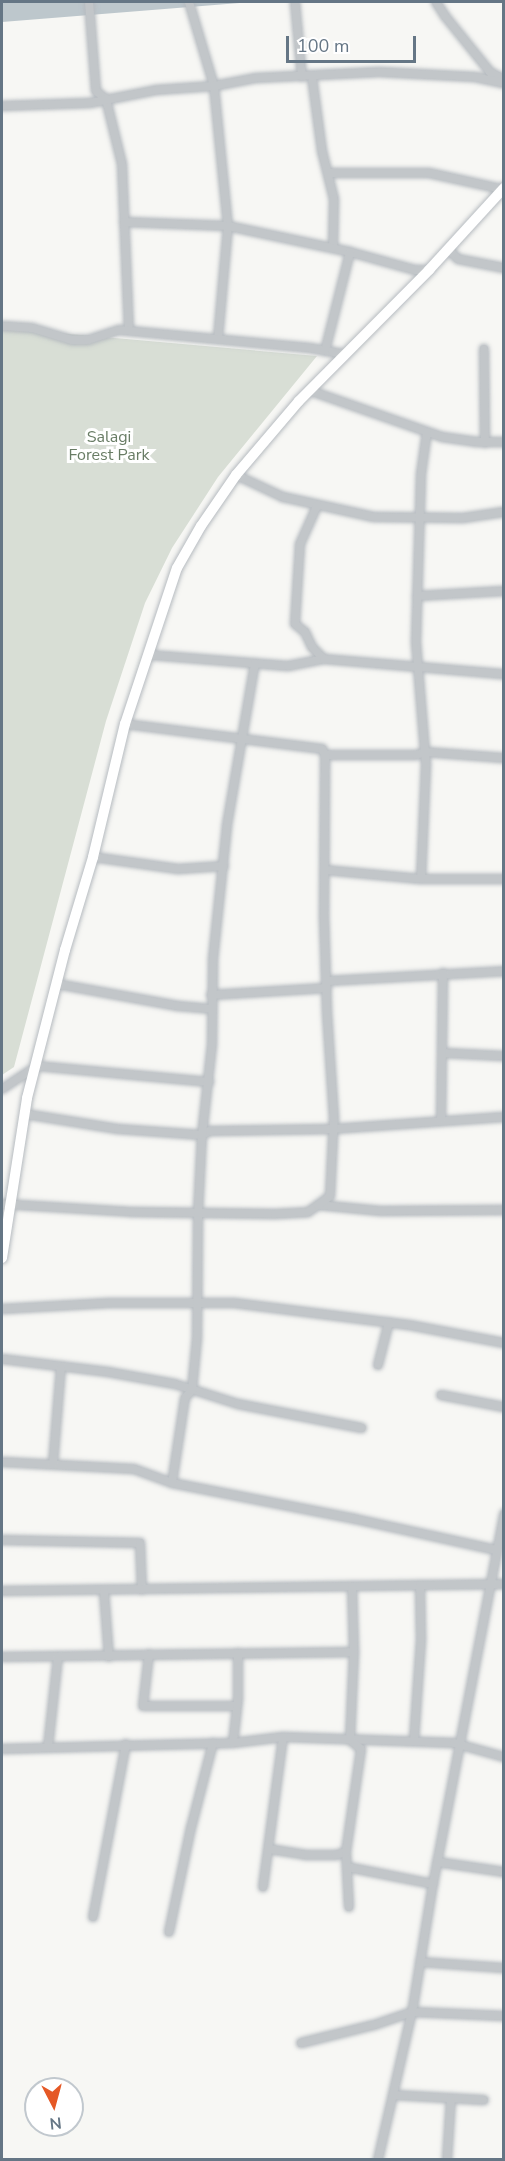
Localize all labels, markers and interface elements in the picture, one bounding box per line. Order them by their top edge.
scale bar [289,24,420,62]
text: 100 m [297,34,349,58]
park label: Salagi Forest Park [69,427,149,465]
north arrow [24,2077,84,2137]
text: N [49,2111,63,2134]

